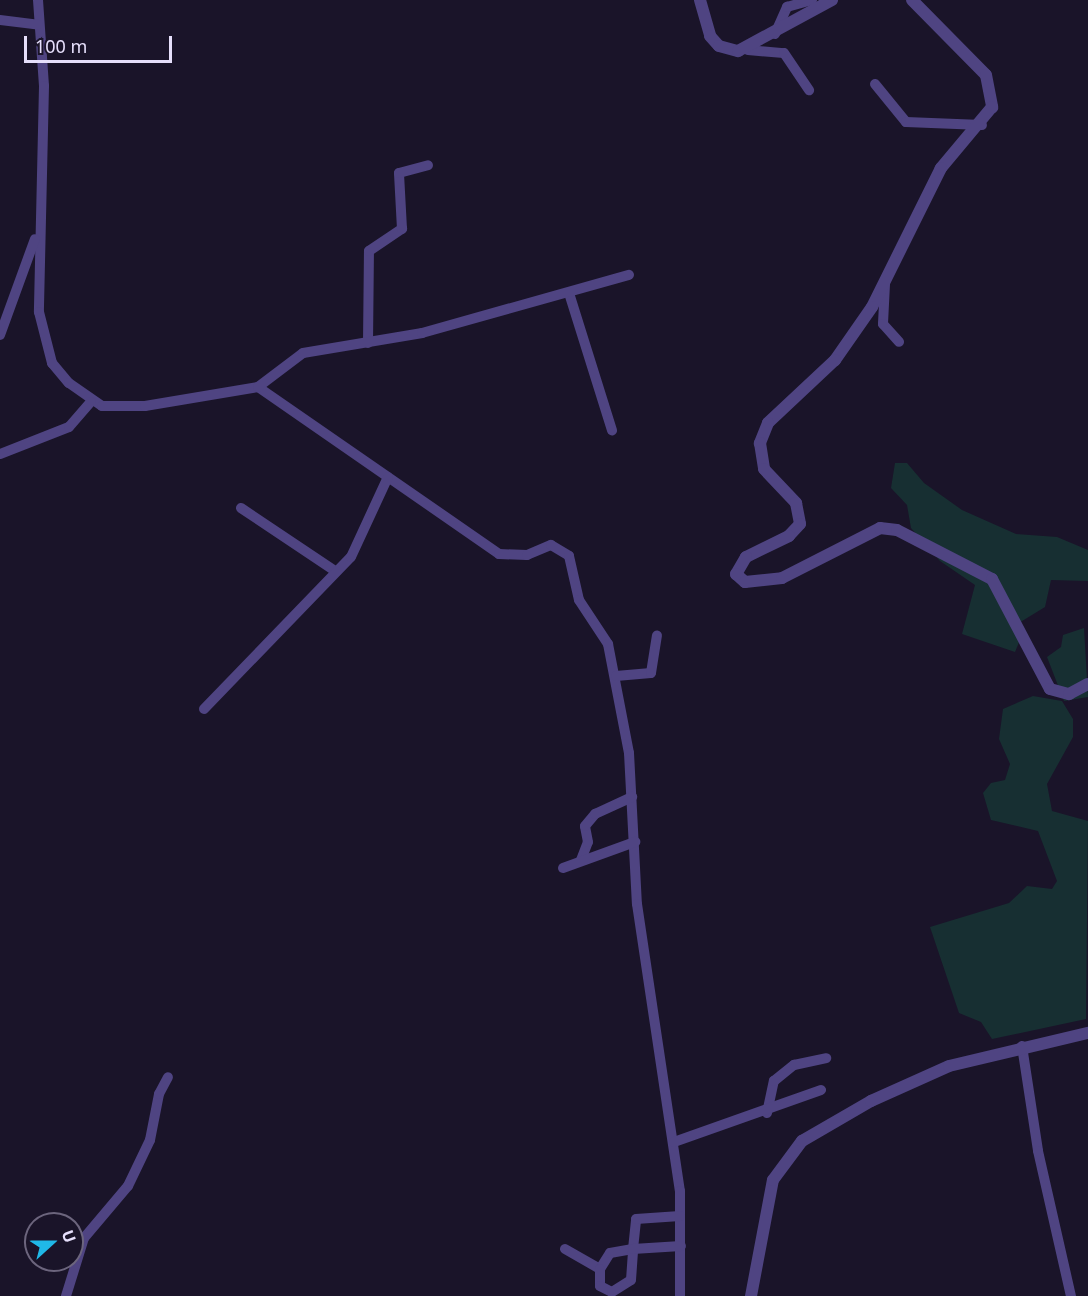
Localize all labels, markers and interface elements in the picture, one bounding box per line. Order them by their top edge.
scale bar [27,24,176,62]
text: 100 m [35,34,87,58]
north arrow [24,1212,84,1272]
text: U [56,1227,81,1246]

